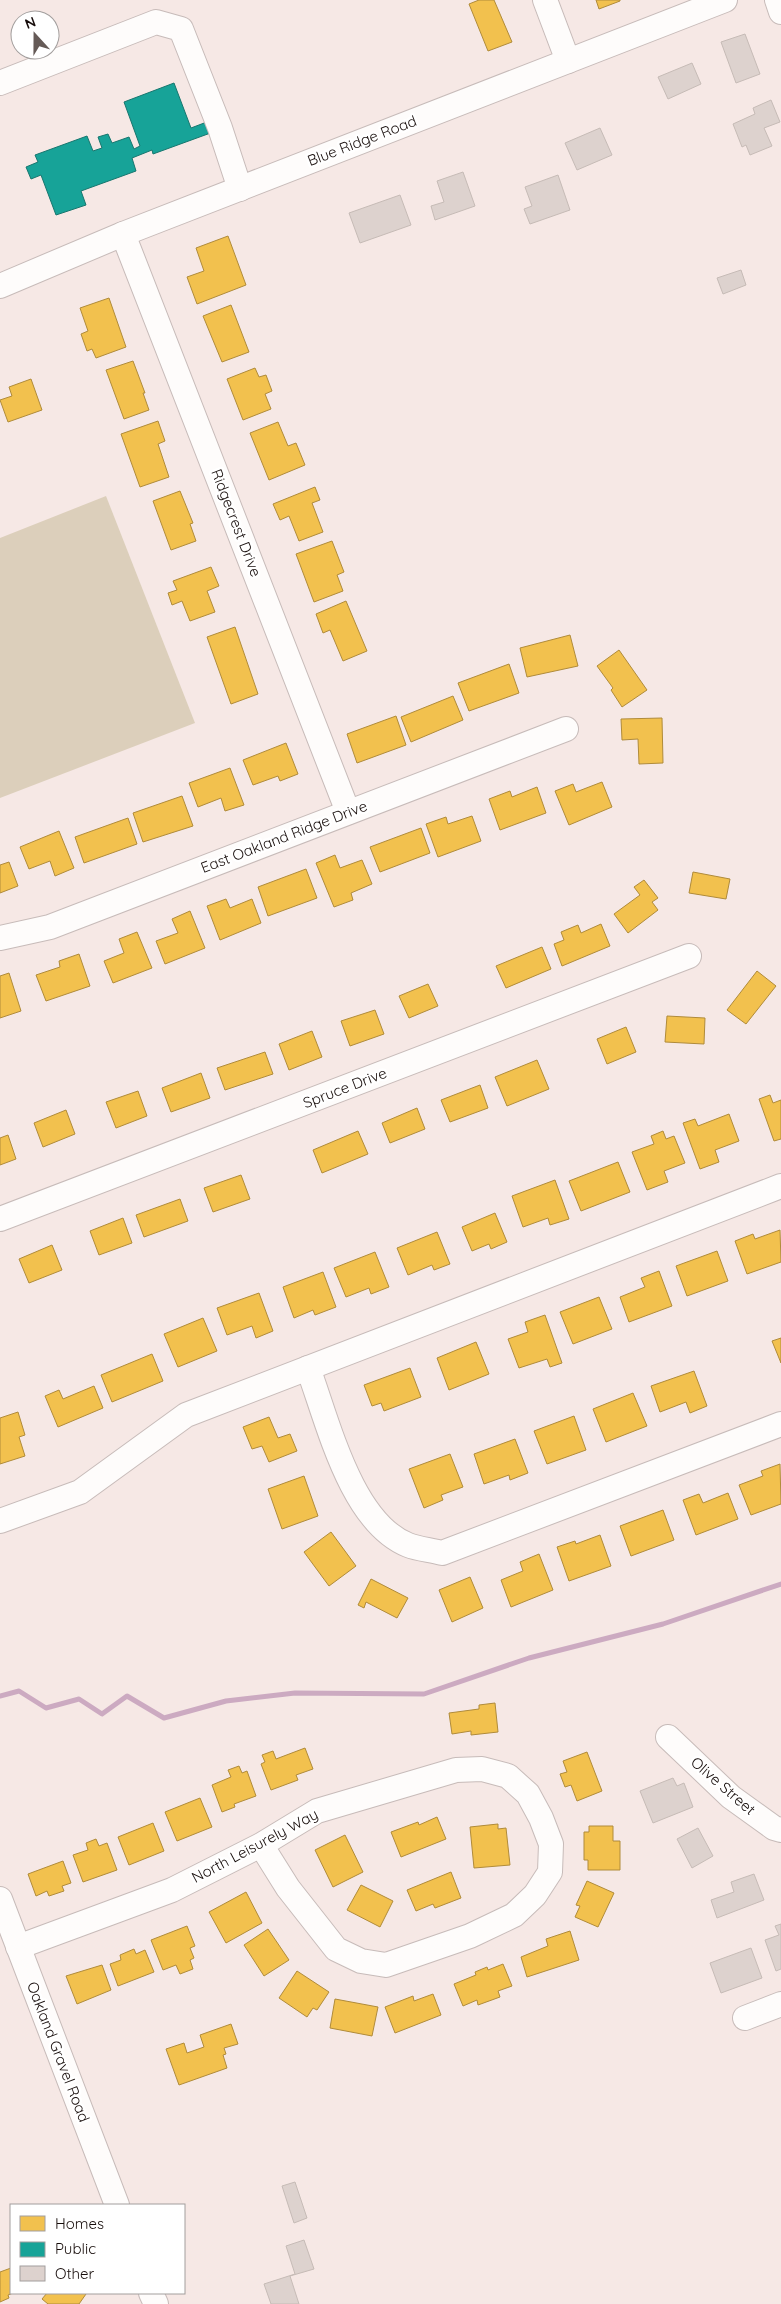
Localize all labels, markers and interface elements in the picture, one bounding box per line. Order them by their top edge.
north arrow [10,10,60,60]
text: N [22,13,38,33]
street label: Blue Ridge Road [305,111,419,170]
street label: Ridgecrest Drive [207,466,266,579]
street label: East Oakland Ridge Drive [198,796,370,877]
street label: Spruce Drive [300,1063,389,1112]
street label: Olive Street [687,1752,760,1819]
street label: North Leisurely Way [188,1804,321,1887]
street label: Oakland Gravel Road [23,1979,94,2125]
legend [10,2204,185,2294]
text: Homes [55,2214,104,2233]
text: Public [55,2239,96,2258]
text: Other [55,2264,95,2283]

